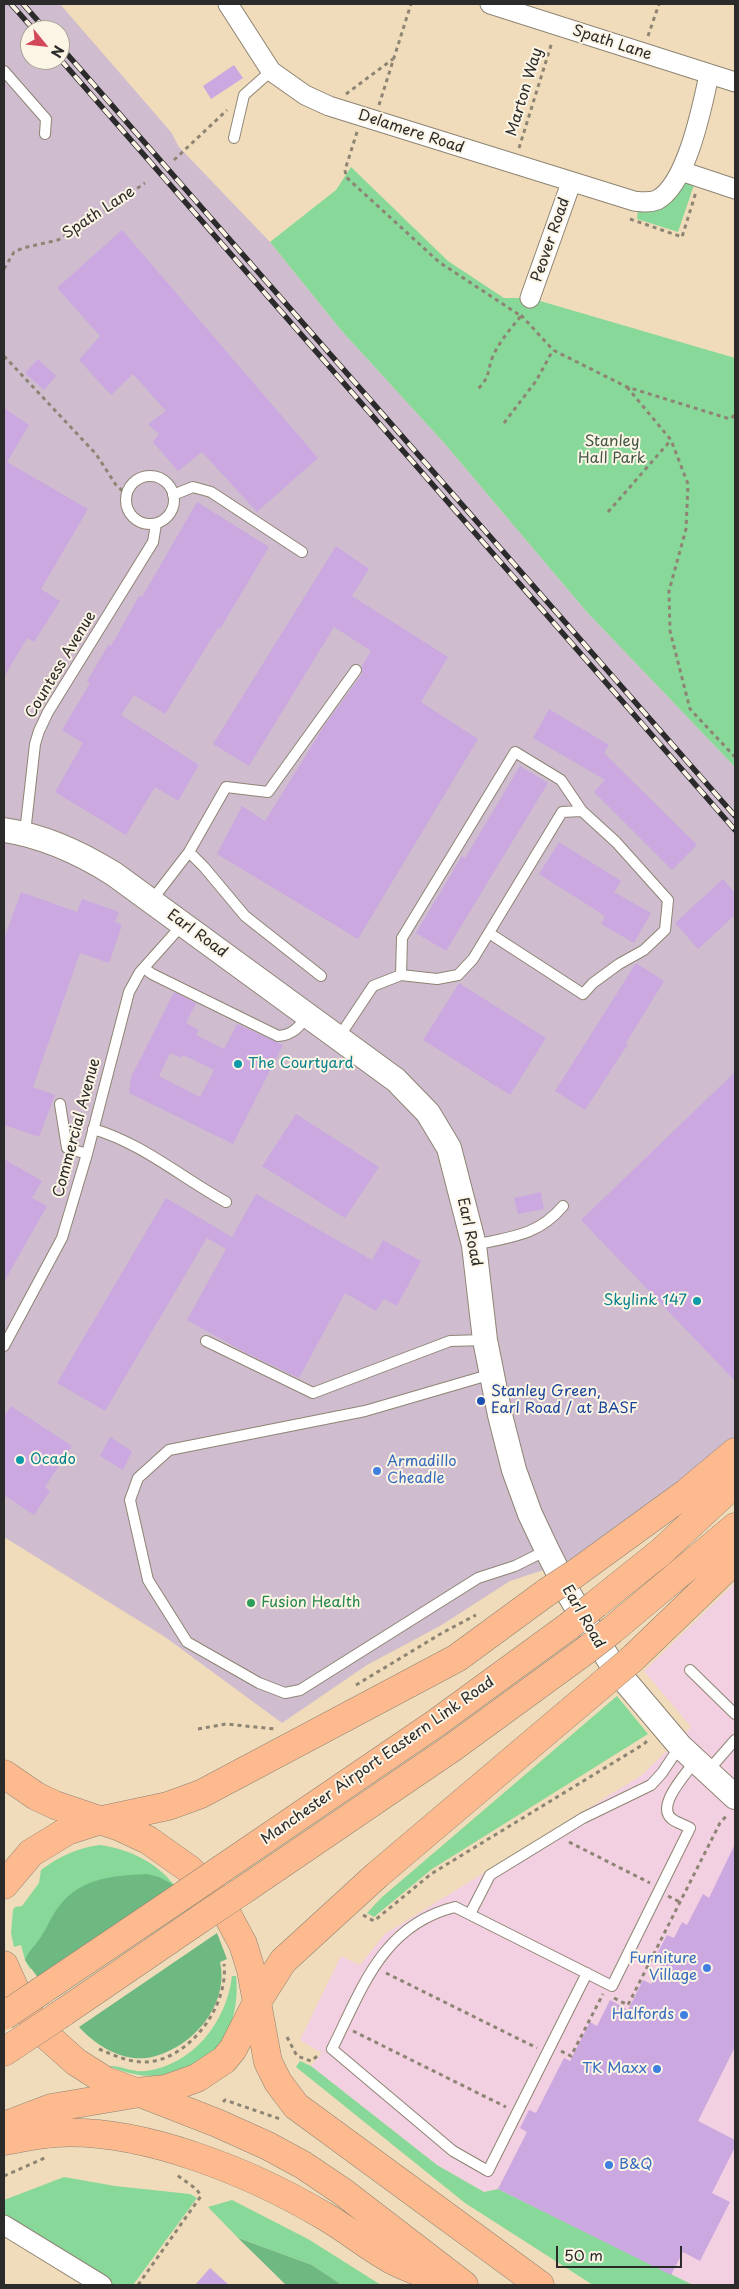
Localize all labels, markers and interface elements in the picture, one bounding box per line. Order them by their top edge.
north arrow [20,20,70,70]
street label: Spath Lane [570,22,654,64]
text: N [46,42,70,62]
street label: Marton Way [503,46,547,138]
street label: Delamere Road [356,106,466,158]
street label: Spath Lane [59,183,139,243]
street label: Peover Road [528,195,574,285]
park label: Stanley Hall Park [578,433,646,468]
street label: Countess Avenue [22,608,100,722]
street label: Earl Road [163,906,231,962]
place label: The Courtyard [248,1055,354,1073]
street label: Commercial Avenue [50,1056,104,1200]
marker: The Courtyard [232,1058,244,1070]
street label: Earl Road [453,1196,485,1268]
place label: Skylink 147 [603,1292,687,1310]
marker: Skylink 147 [691,1295,703,1307]
place label: Stanley Green, Earl Road / at BASF [491,1383,638,1418]
marker: Stanley Green, Earl Road / at BASF [475,1395,487,1407]
place label: Ocado [30,1451,76,1469]
place label: Armadillo Cheadle [387,1453,456,1488]
marker: Ocado [14,1454,26,1466]
marker: Armadillo Cheadle [371,1465,383,1477]
street label: Earl Road [558,1582,608,1652]
place label: Fusion Health [261,1594,361,1612]
marker: Fusion Health [245,1597,257,1609]
street label: Manchester Airport Eastern Link Road [258,1673,498,1849]
place label: Furniture Village [629,1950,697,1985]
marker: Furniture Village [701,1962,713,1974]
place label: Halfords [612,2006,674,2024]
marker: Halfords [678,2009,690,2021]
place label: TK Maxx [582,2060,647,2078]
marker: TK Maxx [651,2063,663,2075]
place label: B&Q [619,2156,652,2174]
marker: B&Q [603,2159,615,2171]
scale bar [559,2236,685,2268]
text: 50 m [564,2243,603,2266]

